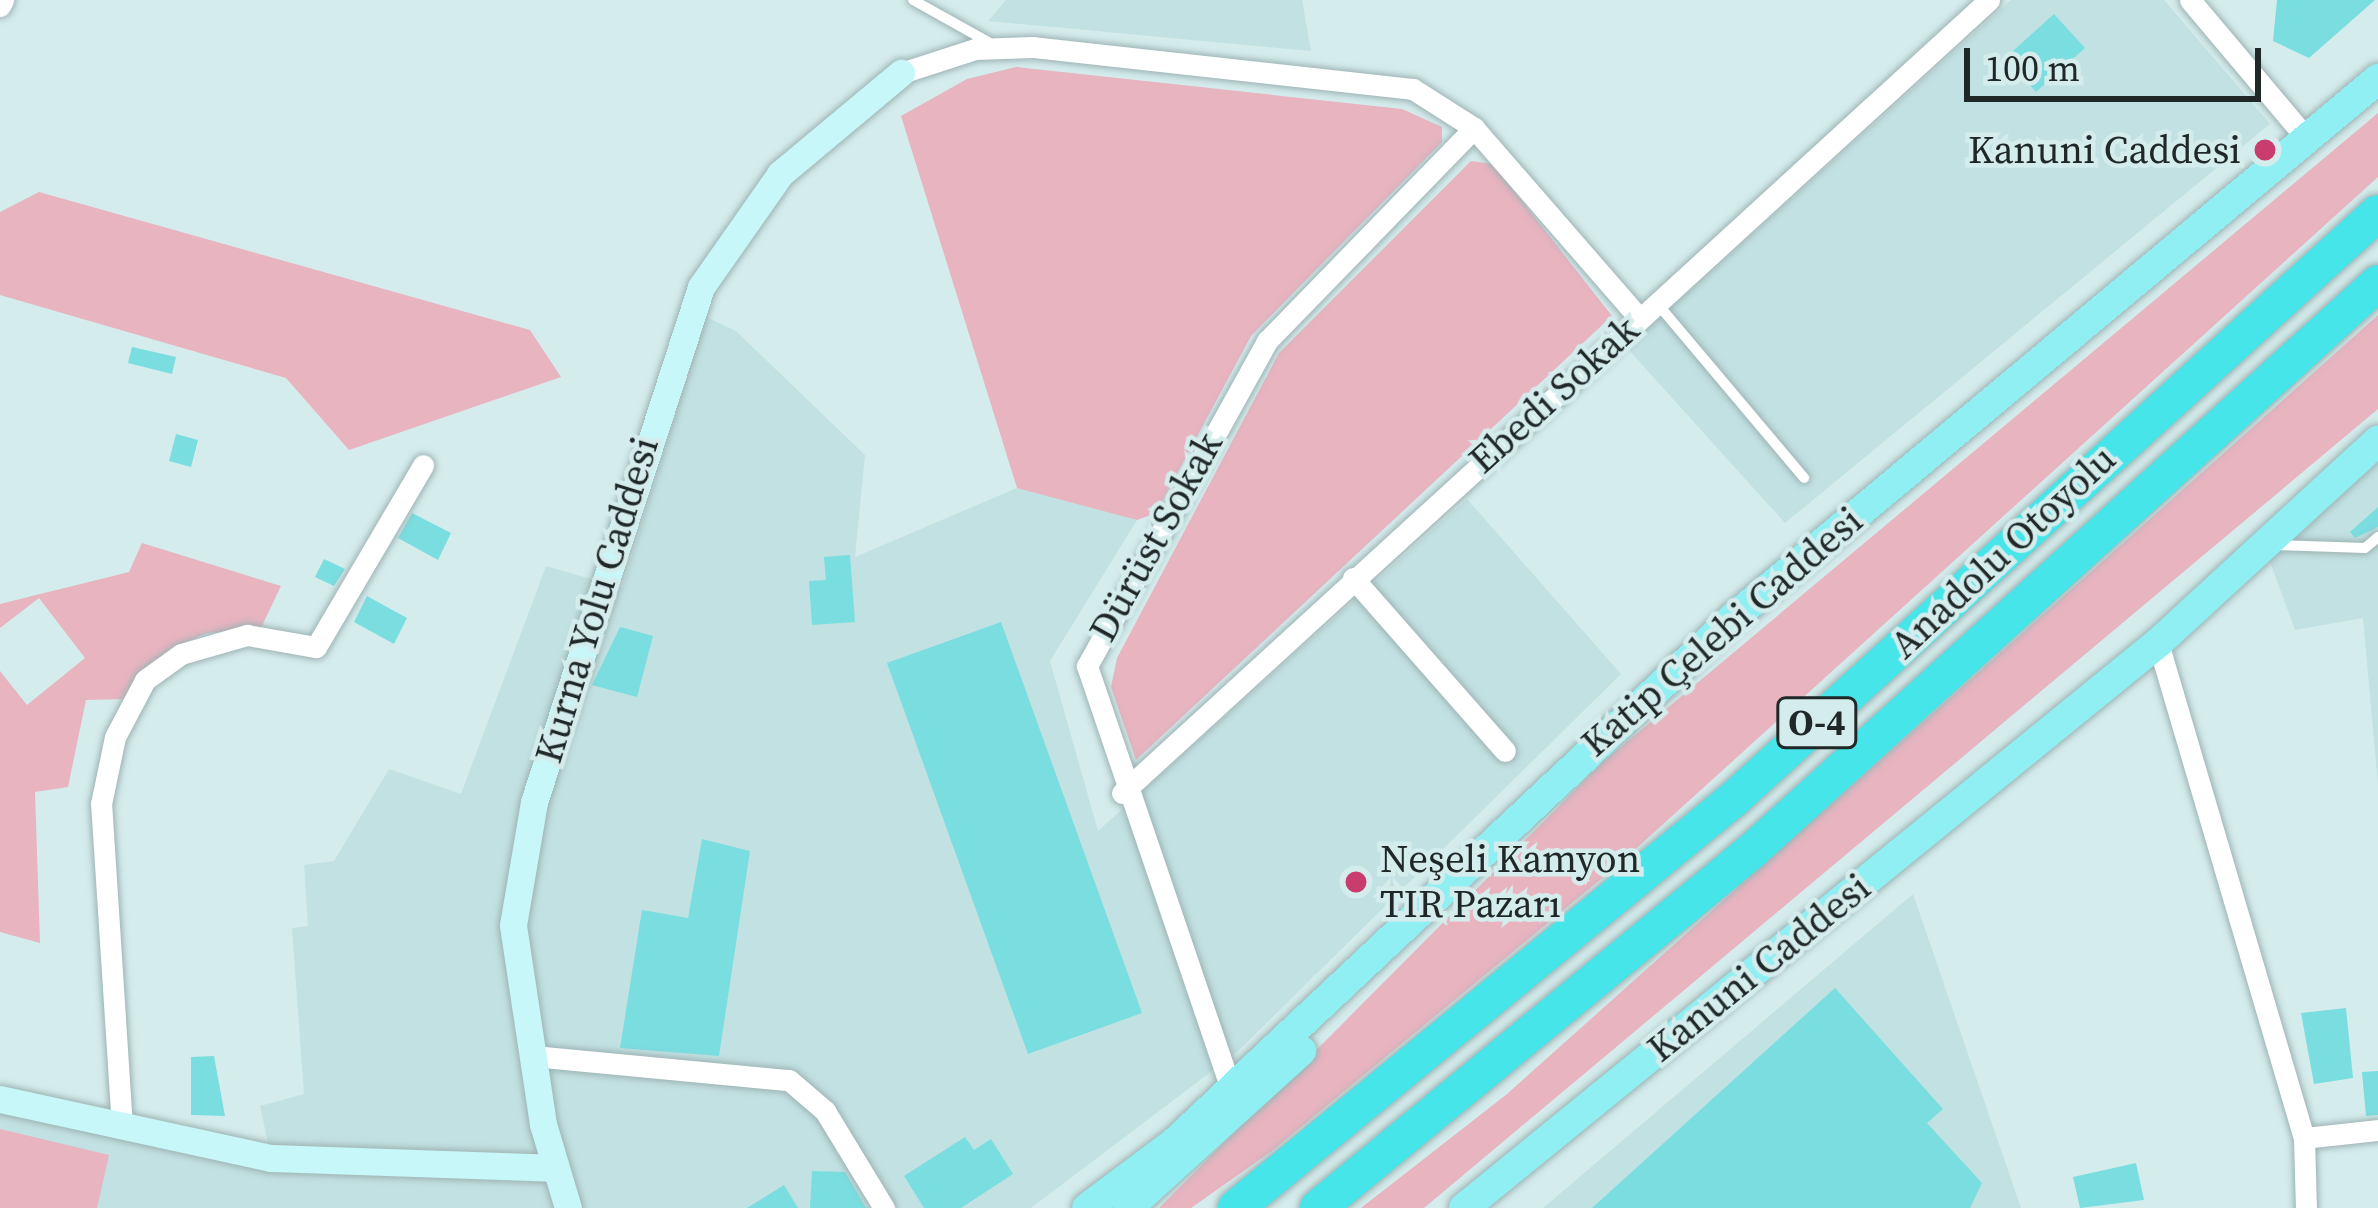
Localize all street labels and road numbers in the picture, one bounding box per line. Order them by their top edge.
street label: Ebedi Sokak [1459,307,1649,483]
street label: Dürüst Sokak [1079,424,1233,650]
street label: Kurna Yolu Caddesi [525,431,669,769]
street label: Anadolu Otoyolu [1881,436,2125,668]
street label: Katip Çelebi Caddesi [1572,497,1872,767]
road number: O-4 [1775,693,1859,753]
street label: Kanuni Caddesi [1638,864,1880,1072]

